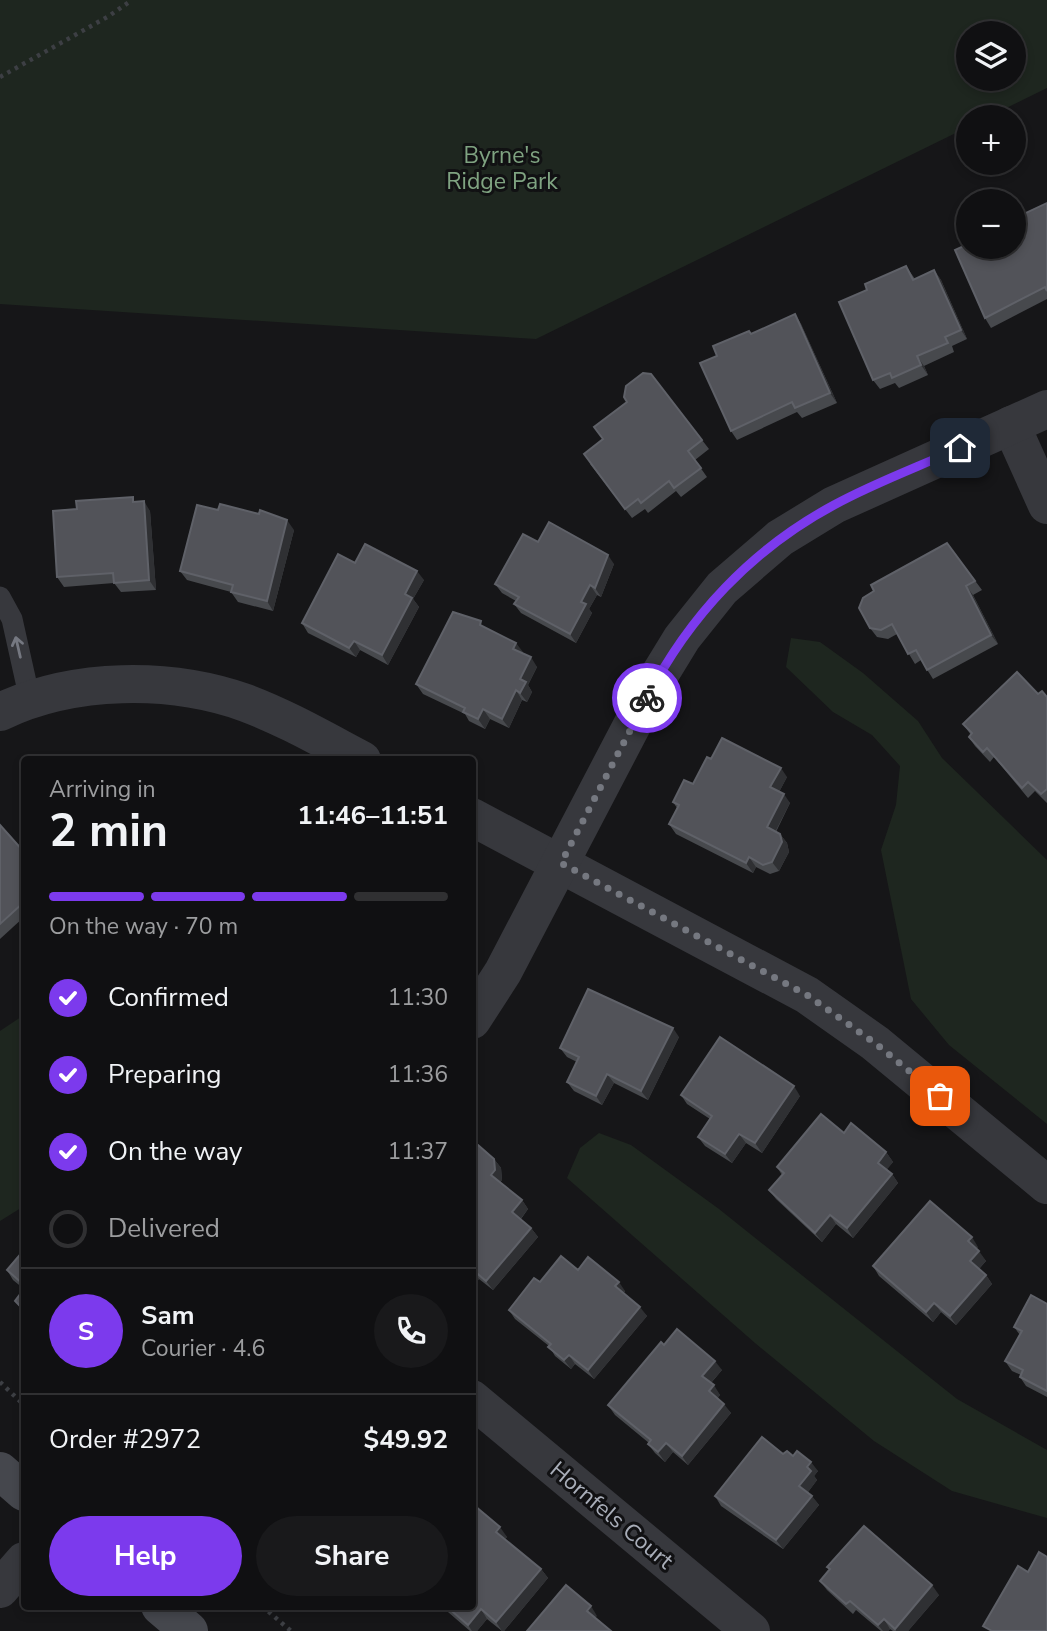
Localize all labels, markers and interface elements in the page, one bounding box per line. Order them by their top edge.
map controls [956,21,1026,259]
button: layers [956,21,1026,91]
button: + [956,105,1026,175]
park label: Byrne's Ridge Park [446,140,558,197]
button: − [956,189,1026,259]
pin [930,418,990,478]
icon: home [941,429,979,467]
one-way arrow [11,636,24,659]
courier [612,663,682,733]
icon: bike [628,679,666,717]
text: Arriving in [49,774,156,805]
text: 11:46–11:51 [297,798,448,833]
text: 2 min [49,799,168,862]
text: On the way · 70 m [49,911,238,942]
icon: check [49,979,87,1017]
text: Confirmed [108,980,229,1015]
text: 11:30 [388,982,448,1013]
icon: check [49,1056,87,1094]
text: Preparing [108,1057,221,1092]
text: 11:36 [388,1059,448,1090]
pin [910,1066,970,1126]
icon: bag [921,1077,959,1115]
icon: check [49,1133,87,1171]
text: On the way [108,1134,242,1169]
text: 11:37 [388,1136,448,1167]
text: Delivered [108,1211,220,1246]
button: phone [374,1294,448,1368]
text: Sam [141,1298,194,1333]
text: S [78,1314,94,1349]
text: Courier · 4.6 [141,1333,265,1364]
text: Order #2972 [49,1422,201,1457]
text: $49.92 [364,1422,448,1457]
street label: Hornfels Court [543,1455,681,1577]
button: Help [49,1516,242,1596]
button: Share [256,1516,448,1596]

